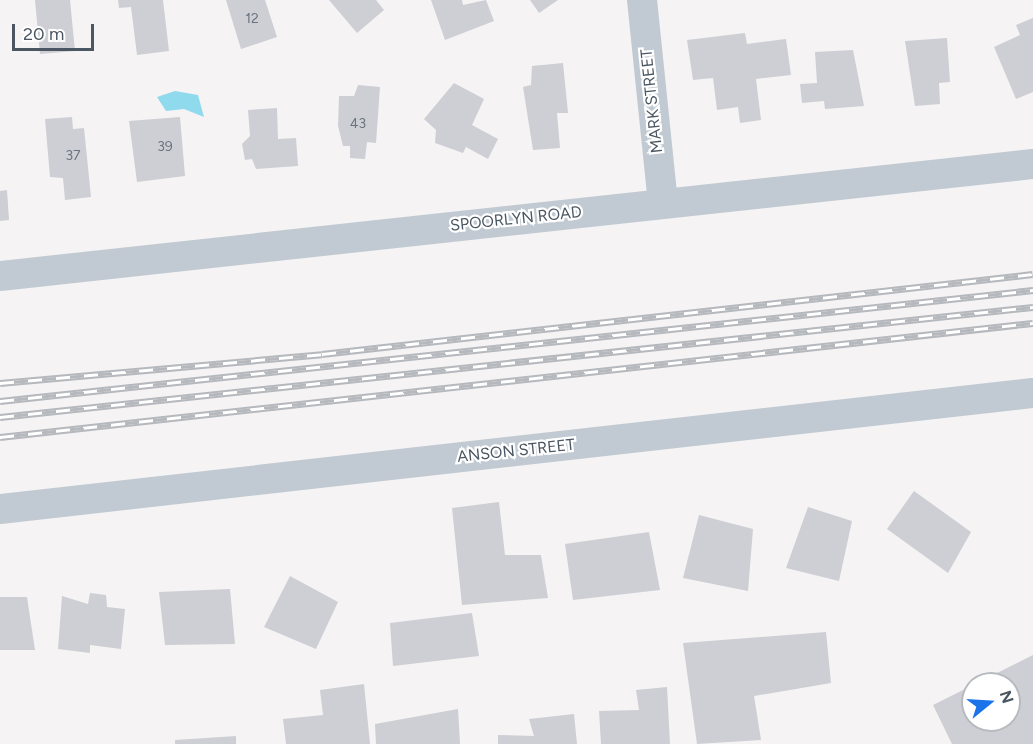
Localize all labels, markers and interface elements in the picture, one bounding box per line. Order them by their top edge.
house number: 12 [245,11,259,27]
scale bar [15,12,98,50]
text: 20 m [23,23,64,45]
street label: MARK STREET [637,48,667,154]
house number: 43 [350,116,366,132]
house number: 39 [157,139,173,155]
house number: 37 [65,148,81,164]
street label: SPOORLYN ROAD [449,203,583,235]
street label: ANSON STREET [456,435,576,467]
north arrow [961,672,1021,732]
text: N [996,688,1018,706]

